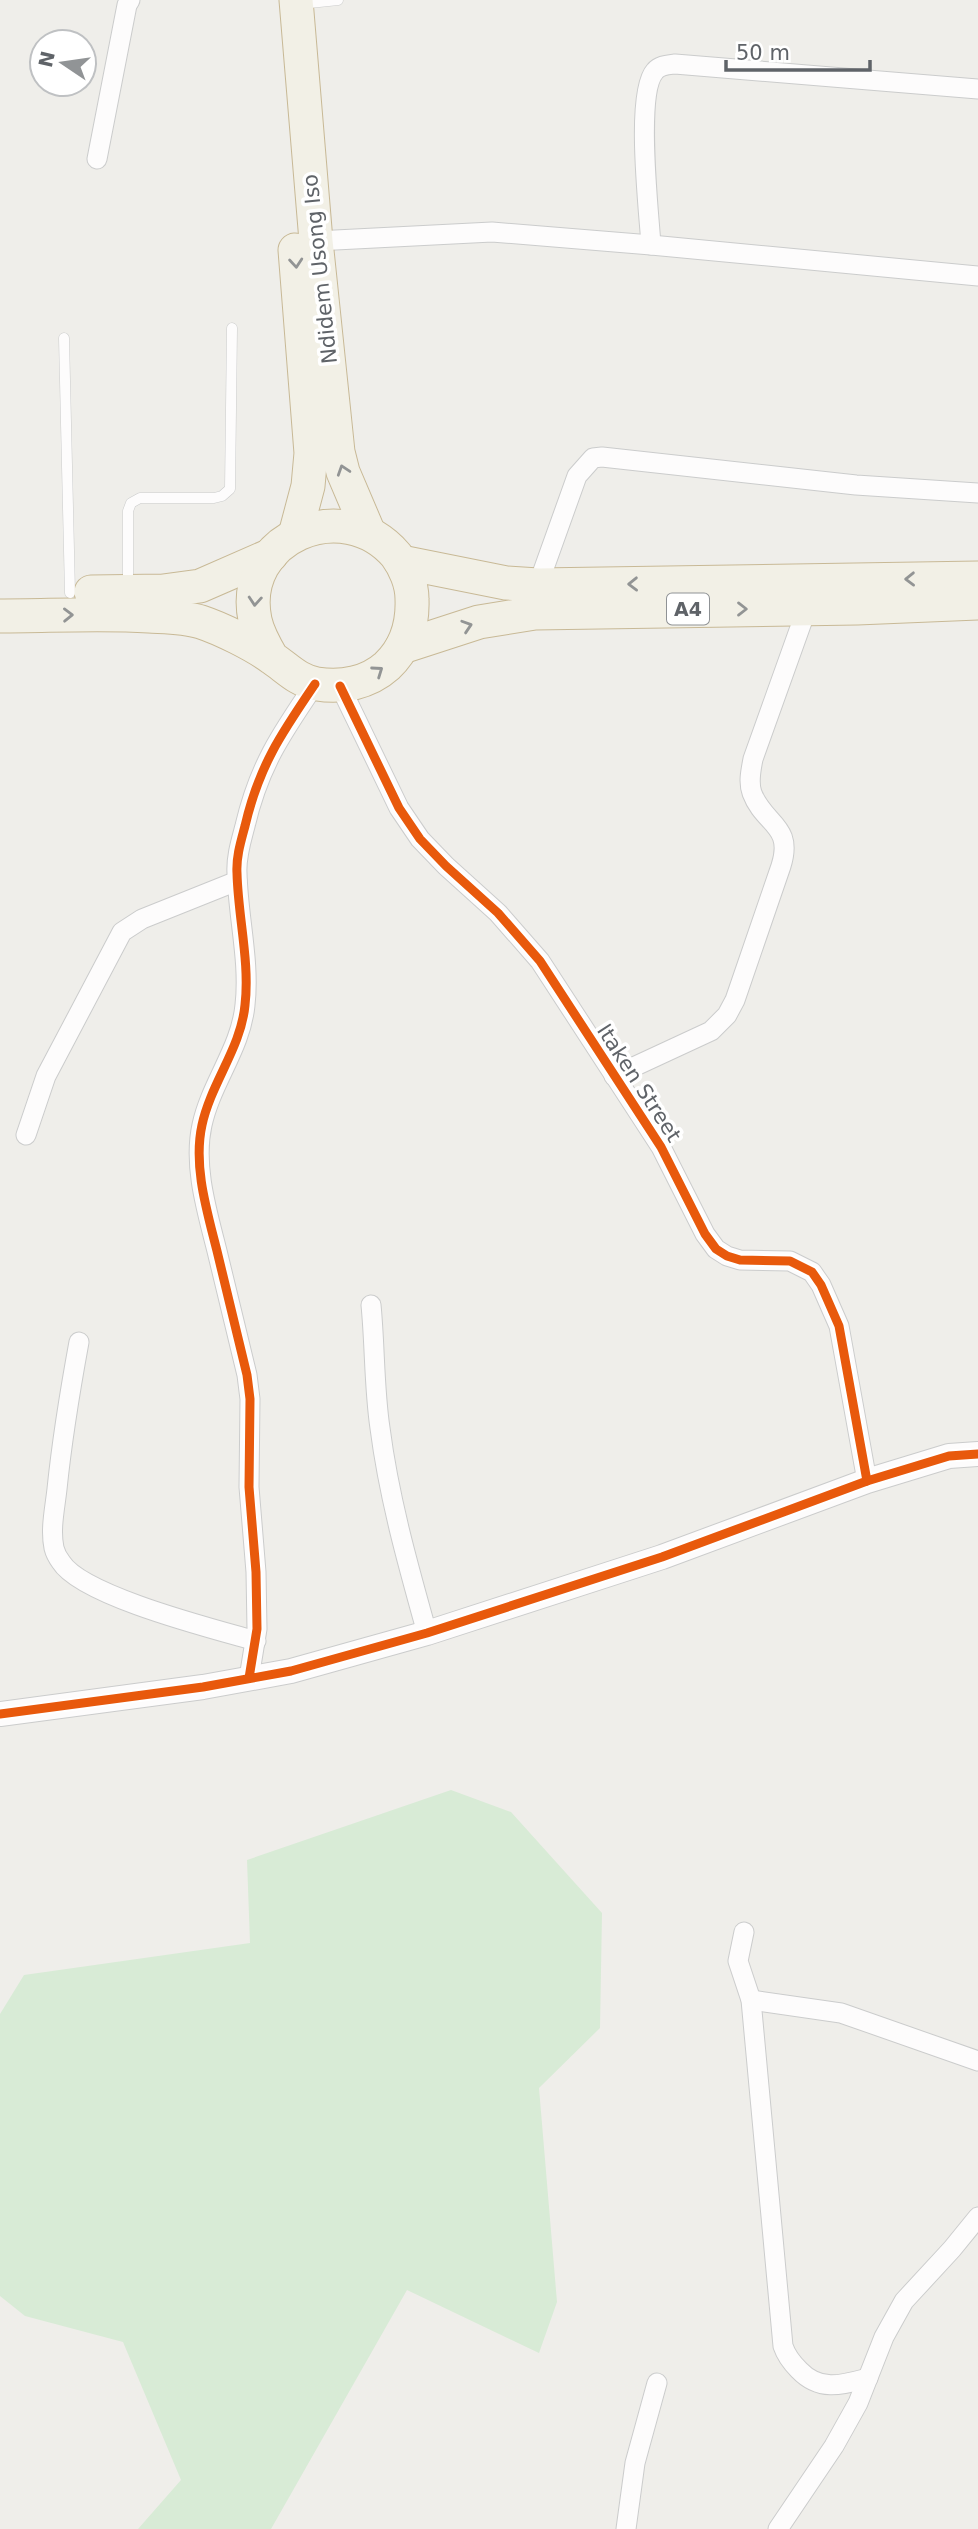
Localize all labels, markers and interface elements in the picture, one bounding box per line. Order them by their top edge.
north arrow [28,28,98,98]
scale bar [726,28,870,72]
text: 50 m [736,41,790,65]
text: N [34,49,59,69]
street label: Ndidem Usong Iso [298,173,342,365]
one-way arrow [288,258,303,269]
one-way arrow [337,464,352,476]
one-way arrow [904,571,915,587]
one-way arrow [628,577,639,592]
road number: A4 [667,594,709,624]
one-way arrow [248,596,263,607]
one-way arrow [738,601,748,617]
one-way arrow [63,608,74,623]
one-way arrow [461,619,473,634]
one-way arrow [370,667,383,679]
street label: Itaken Street [592,1020,686,1146]

